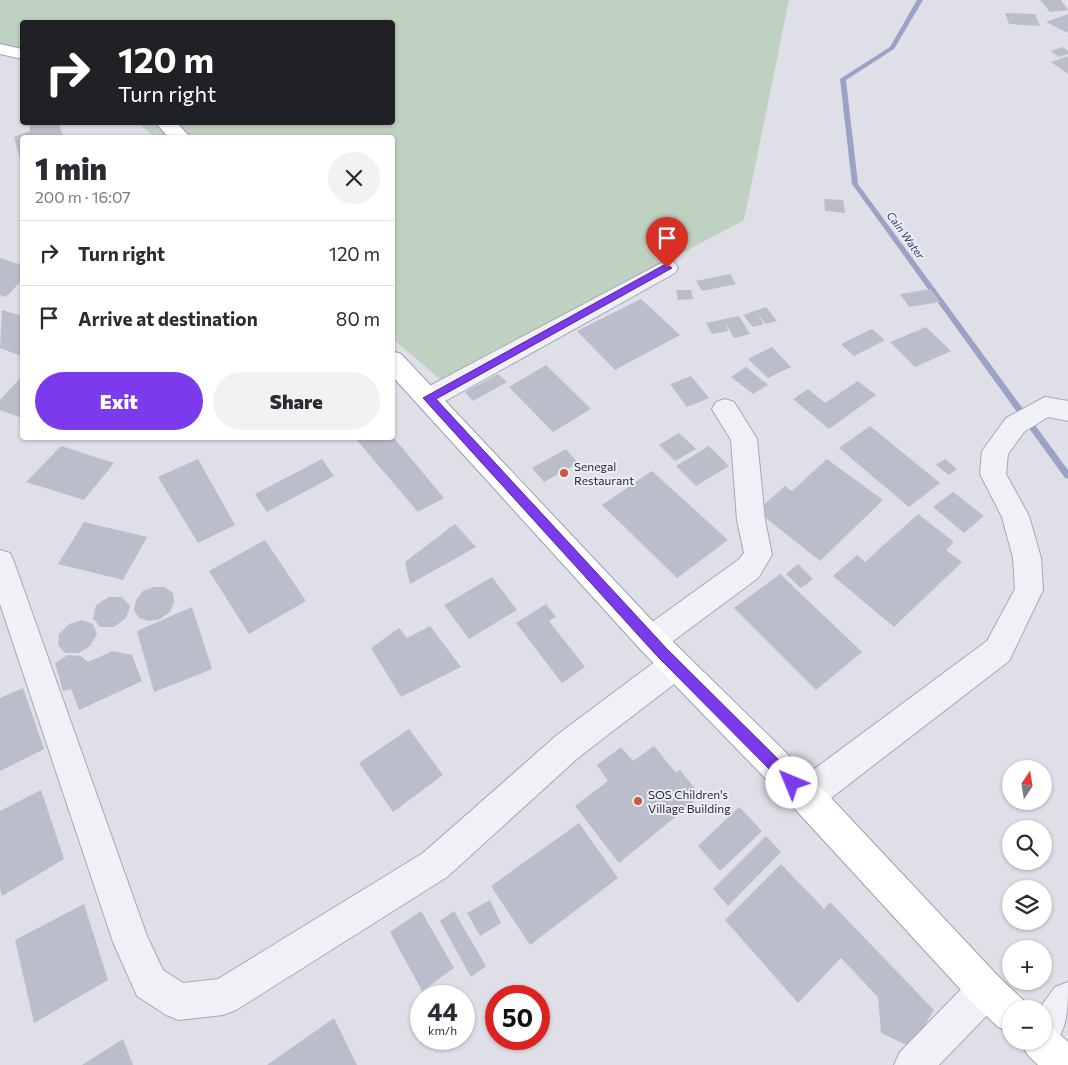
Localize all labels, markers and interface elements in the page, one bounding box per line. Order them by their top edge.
text: 120 m [118,37,214,80]
icon: right [35,40,100,105]
text: Turn right [118,80,216,107]
text: 1 min [35,149,107,186]
button: close [328,152,380,204]
text: 200 m · 16:07 [35,187,131,206]
water label: Cain Water [884,209,928,262]
pin [646,217,688,268]
icon: arrive [653,224,681,252]
icon: right [35,239,63,267]
text: Turn right [78,242,165,265]
text: 120 m [329,242,380,265]
icon: arrive [35,304,63,332]
text: Arrive at destination [78,307,258,330]
text: 80 m [336,307,380,330]
button: Exit [35,372,203,430]
button: Share [213,372,380,430]
place label: Senegal Restaurant [574,459,634,487]
marker: Senegal Restaurant [558,467,570,479]
position arrow [765,756,817,808]
north arrow [1002,760,1052,810]
map controls [1002,760,1052,1050]
place label: SOS Children's Village Building [648,787,731,815]
marker: SOS Children's Village Building [632,795,644,807]
button: search [1002,820,1052,870]
button: layers [1002,880,1052,930]
button: + [1002,940,1052,990]
speed limit sign: 50 [485,985,550,1050]
text: 44 [427,996,458,1026]
button: − [1002,1000,1052,1050]
text: km/h [428,1023,457,1037]

